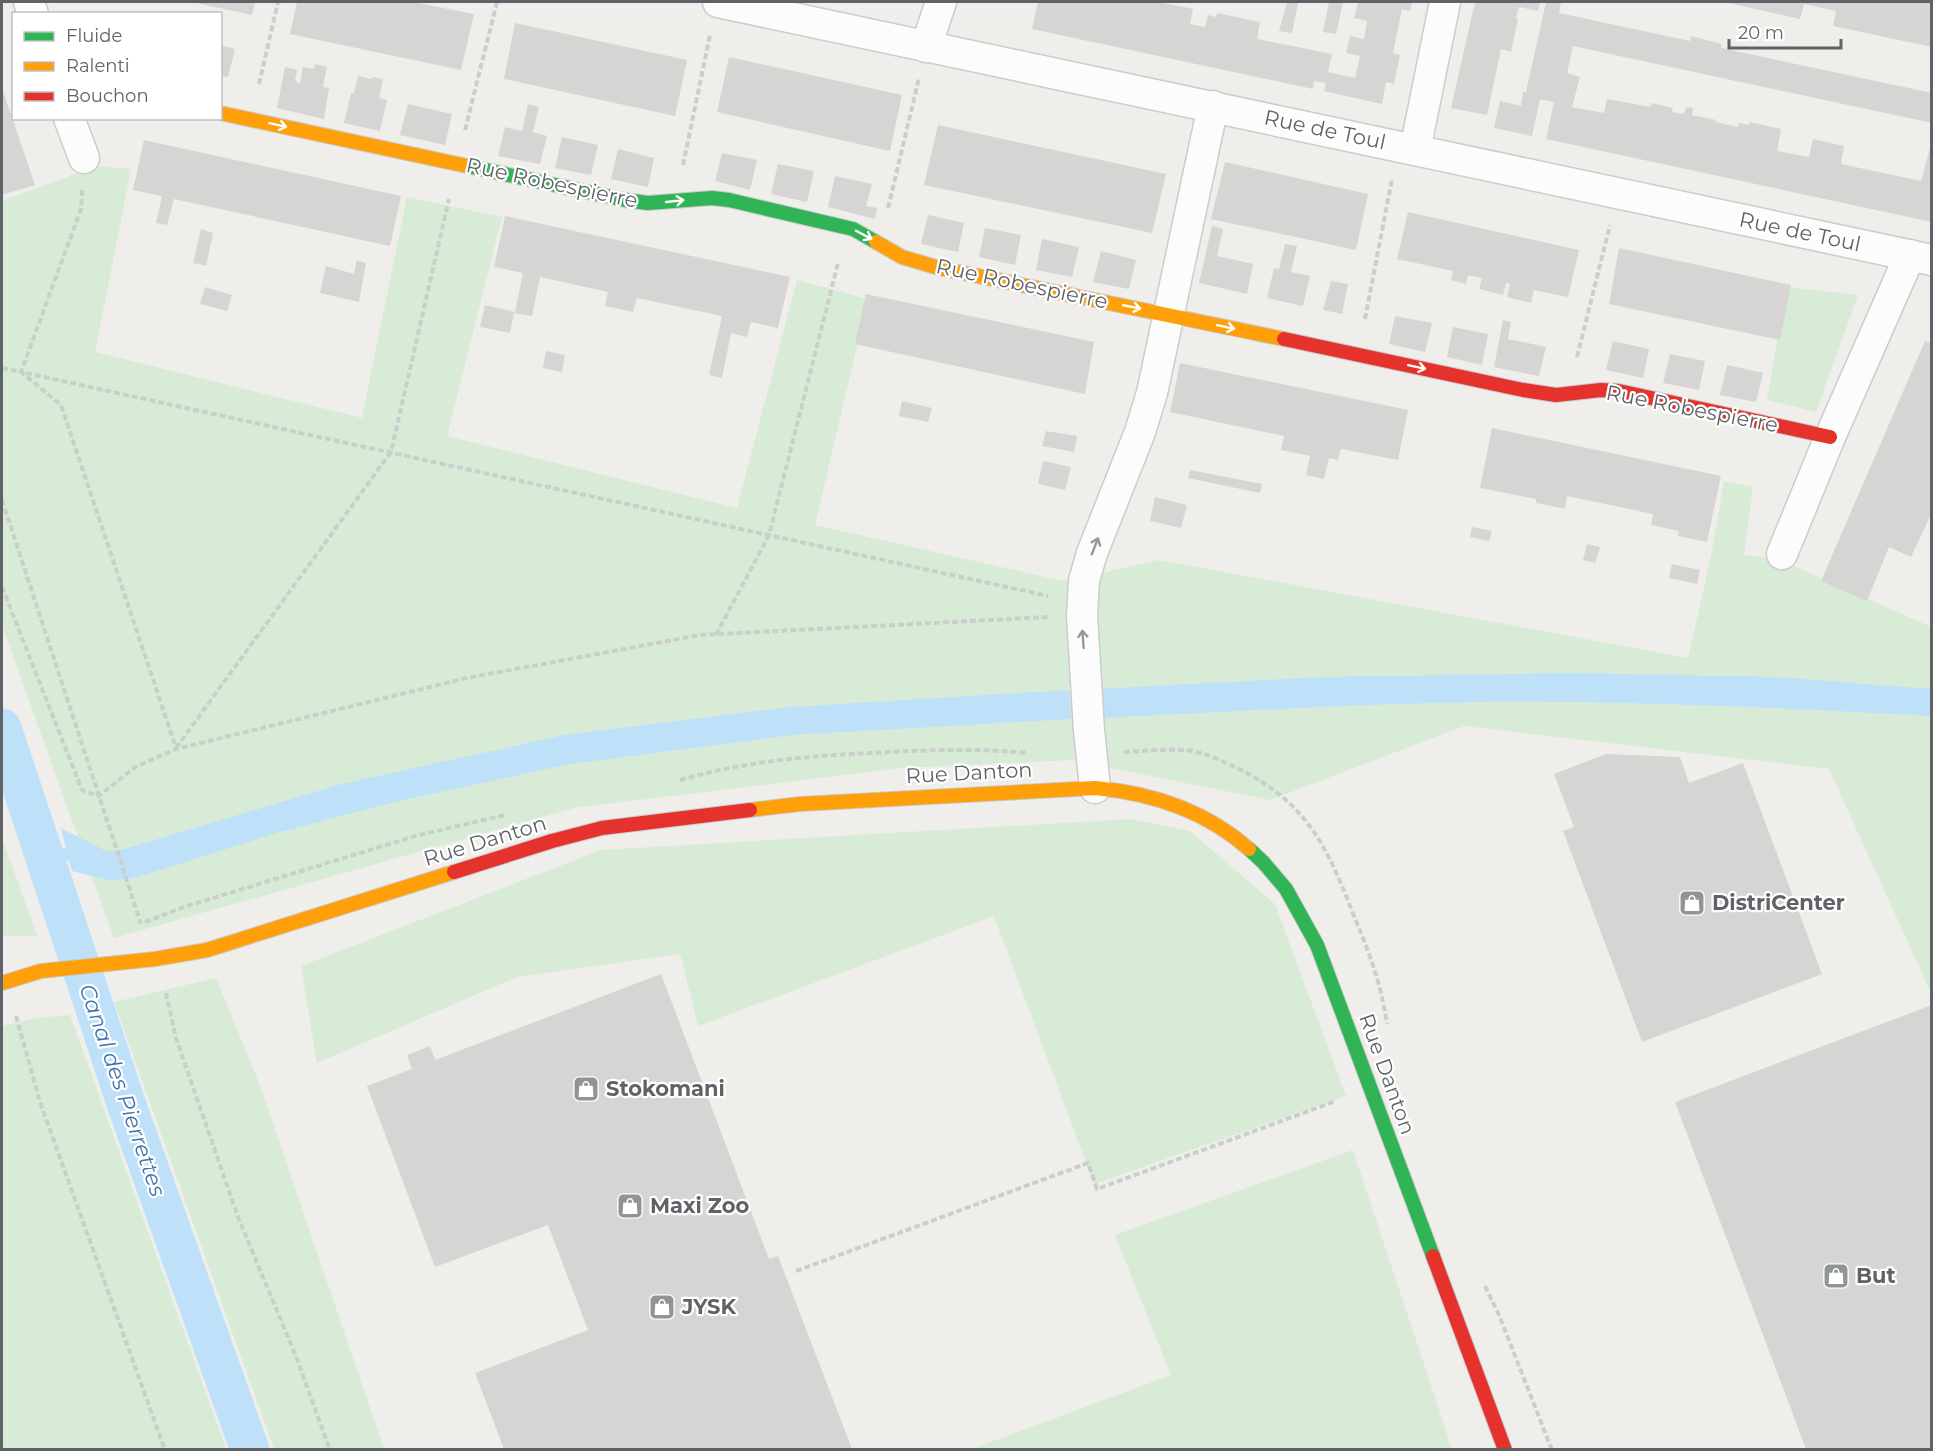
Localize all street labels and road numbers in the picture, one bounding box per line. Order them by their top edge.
street label: Rue de Toul [1262,104,1388,155]
street label: Rue Robespierre [464,152,640,213]
street label: Rue de Toul [1737,206,1863,257]
street label: Rue Robespierre [934,253,1110,314]
street label: Rue Robespierre [1604,380,1780,437]
street label: Rue Danton [905,757,1033,788]
street label: Rue Danton [421,810,549,871]
street label: Rue Danton [1354,1010,1421,1138]

